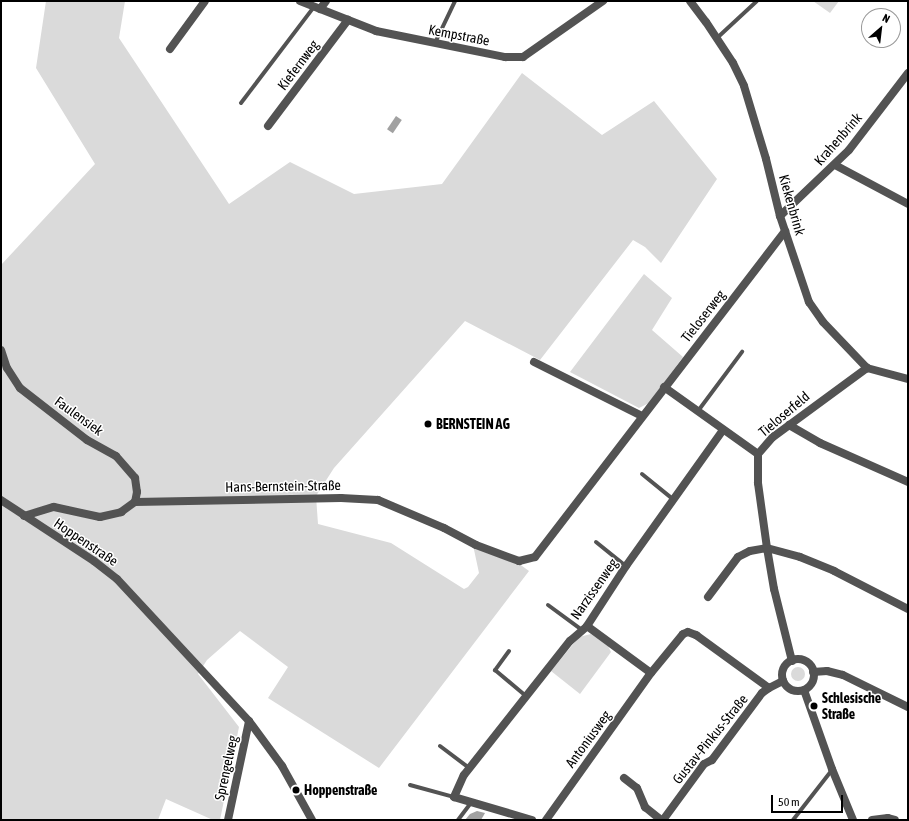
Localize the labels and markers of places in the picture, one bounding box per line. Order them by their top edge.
place label: BERNSTEIN AG [436,416,510,432]
marker: BERNSTEIN AG [423,419,433,429]
place label: Schlesische Straße [822,690,881,722]
marker: Schlesische Straße [809,701,819,711]
place label: Hoppenstraße [304,782,377,798]
marker: Hoppenstraße [291,785,301,795]

